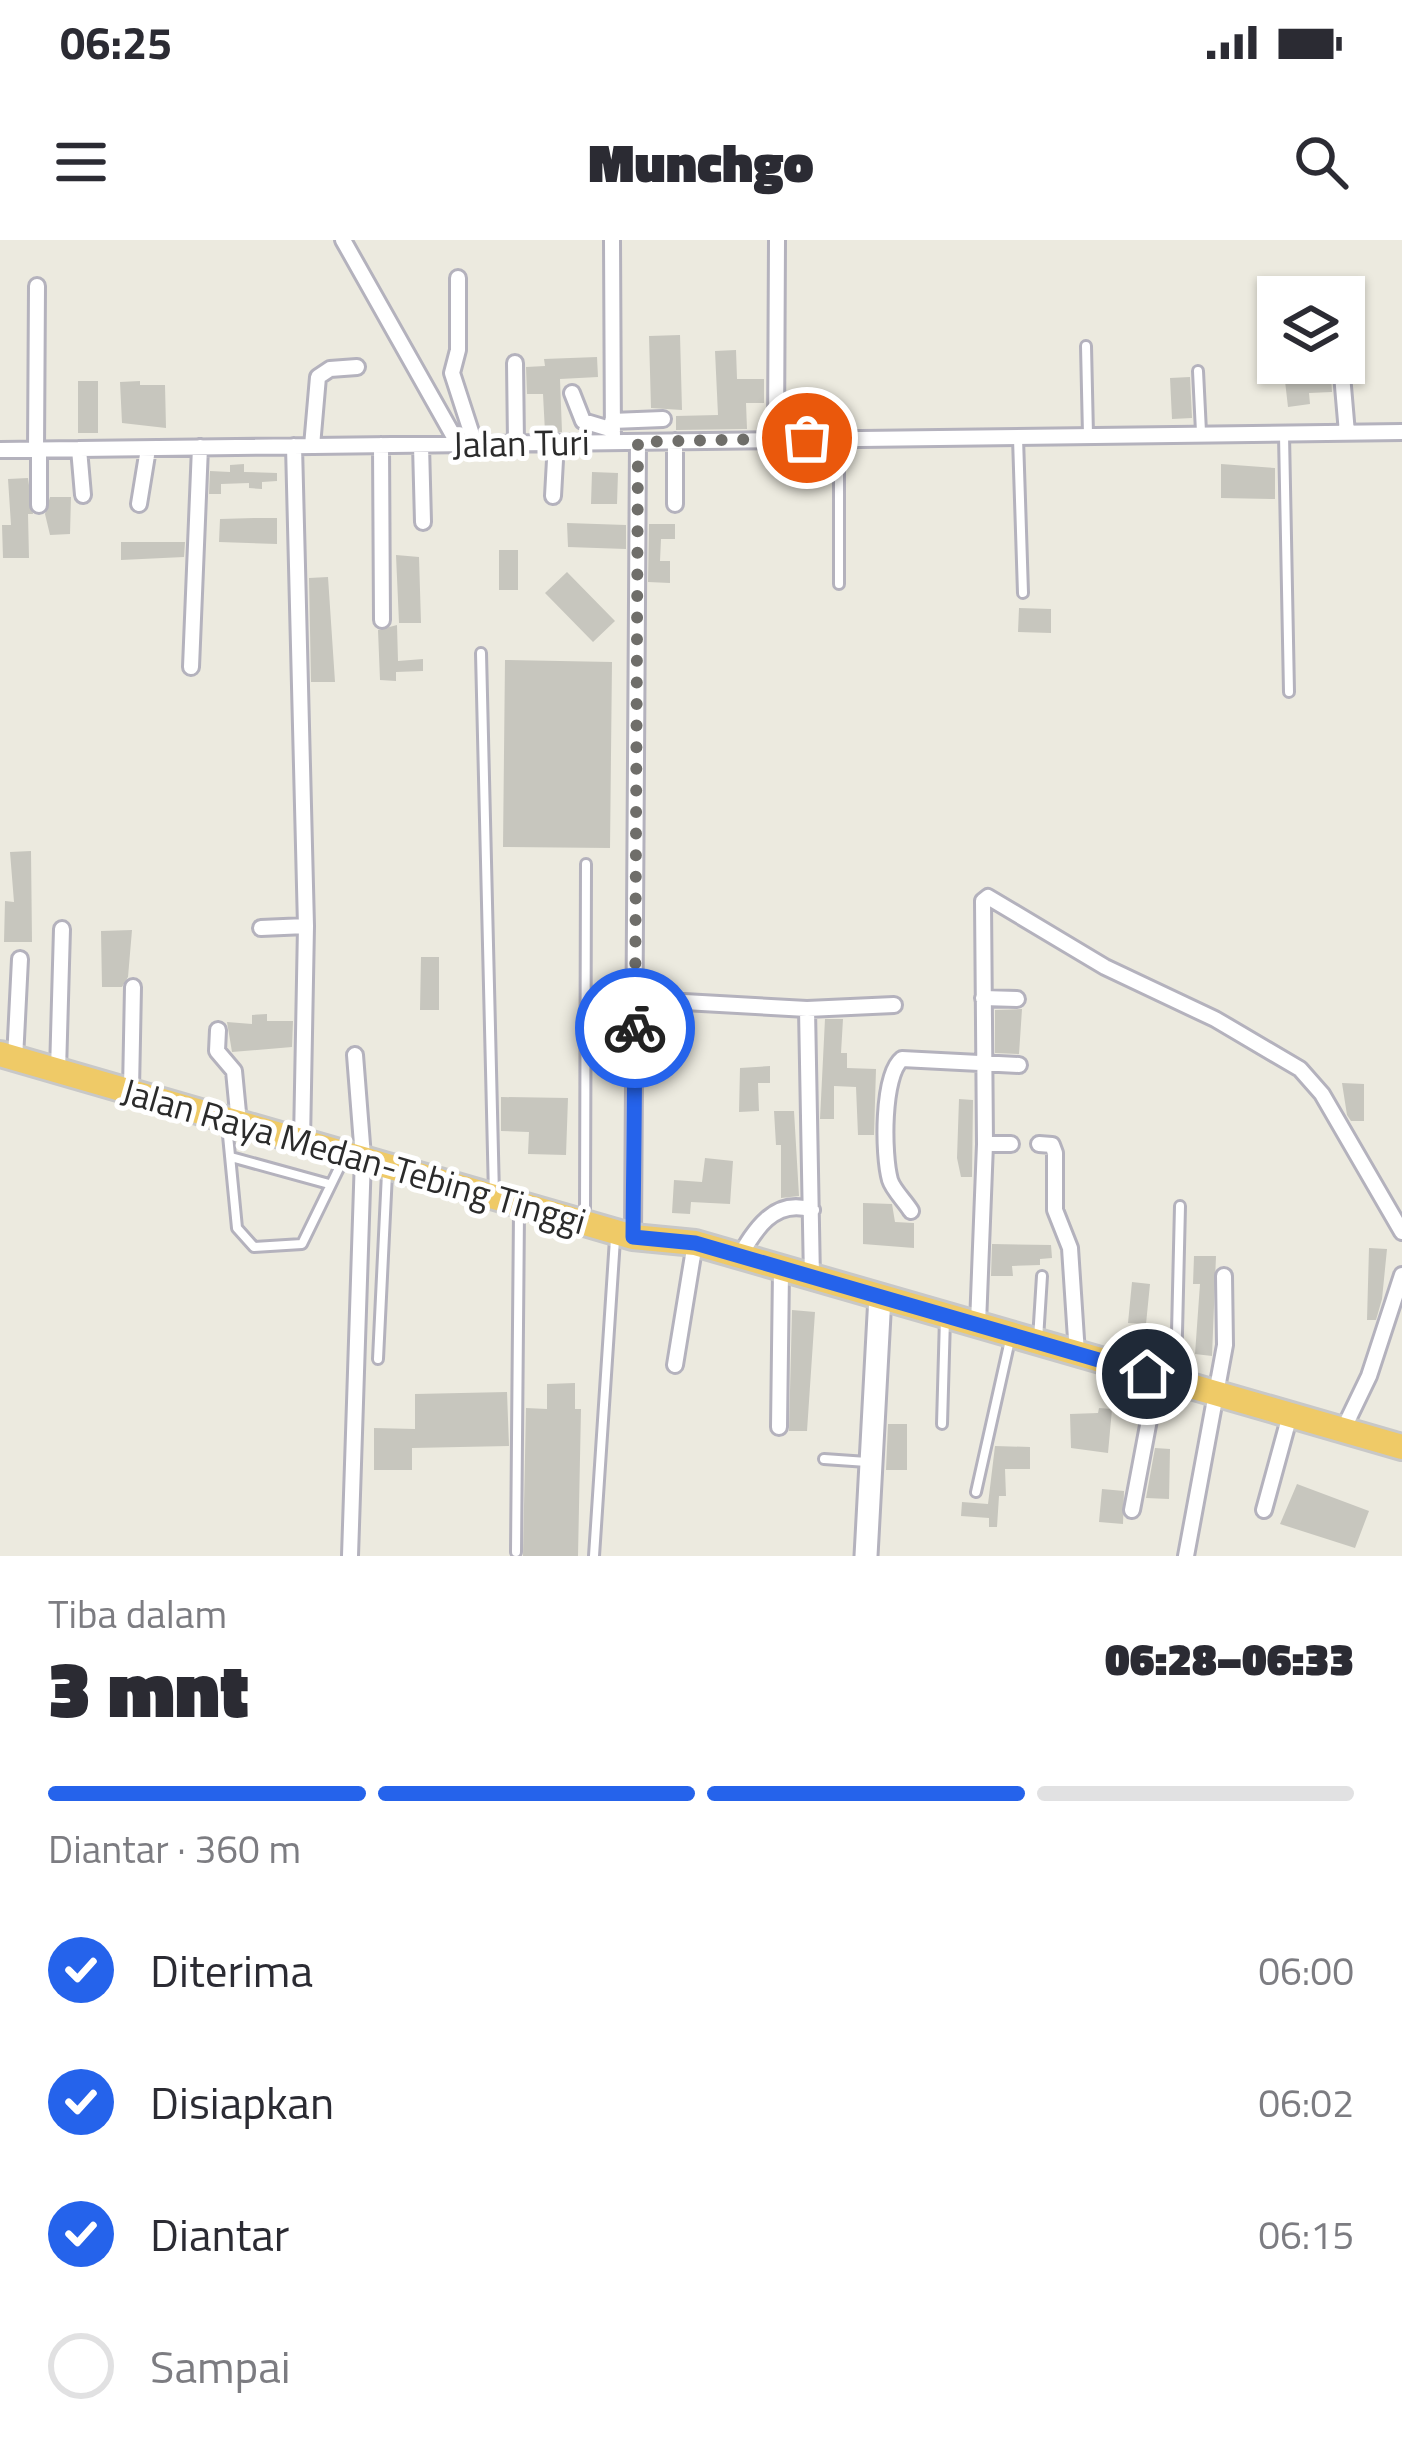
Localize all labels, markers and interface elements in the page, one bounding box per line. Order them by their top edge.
text: 06:25 [60,8,172,76]
text: Munchgo [588,121,814,203]
icon: menu [48,129,114,195]
icon: search [1288,129,1354,195]
map controls [1257,276,1365,384]
button: layers [1257,276,1365,384]
pin [756,387,858,489]
icon: bag [774,405,840,471]
street label: Jalan Turi [452,414,590,471]
courier [575,968,695,1088]
icon: bike [602,995,668,1061]
street label: Jalan Raya Medan-Tebing Tinggi [116,1063,593,1248]
pin [1096,1323,1198,1425]
icon: home [1114,1341,1180,1407]
text: Tiba dalam [48,1584,227,1643]
text: 06:28–06:33 [1105,1624,1354,1692]
text: 3 mnt [48,1629,249,1747]
text: Diantar · 360 m [48,1819,301,1878]
text: Diterima [150,1936,313,2004]
icon: check [48,1937,114,2003]
text: 06:00 [1258,1941,1354,2000]
text: Disiapkan [150,2068,334,2136]
icon: check [48,2069,114,2135]
text: 06:02 [1258,2073,1354,2132]
text: Diantar [150,2200,289,2268]
icon: check [48,2201,114,2267]
text: 06:15 [1258,2205,1354,2264]
text: Sampai [150,2332,291,2400]

